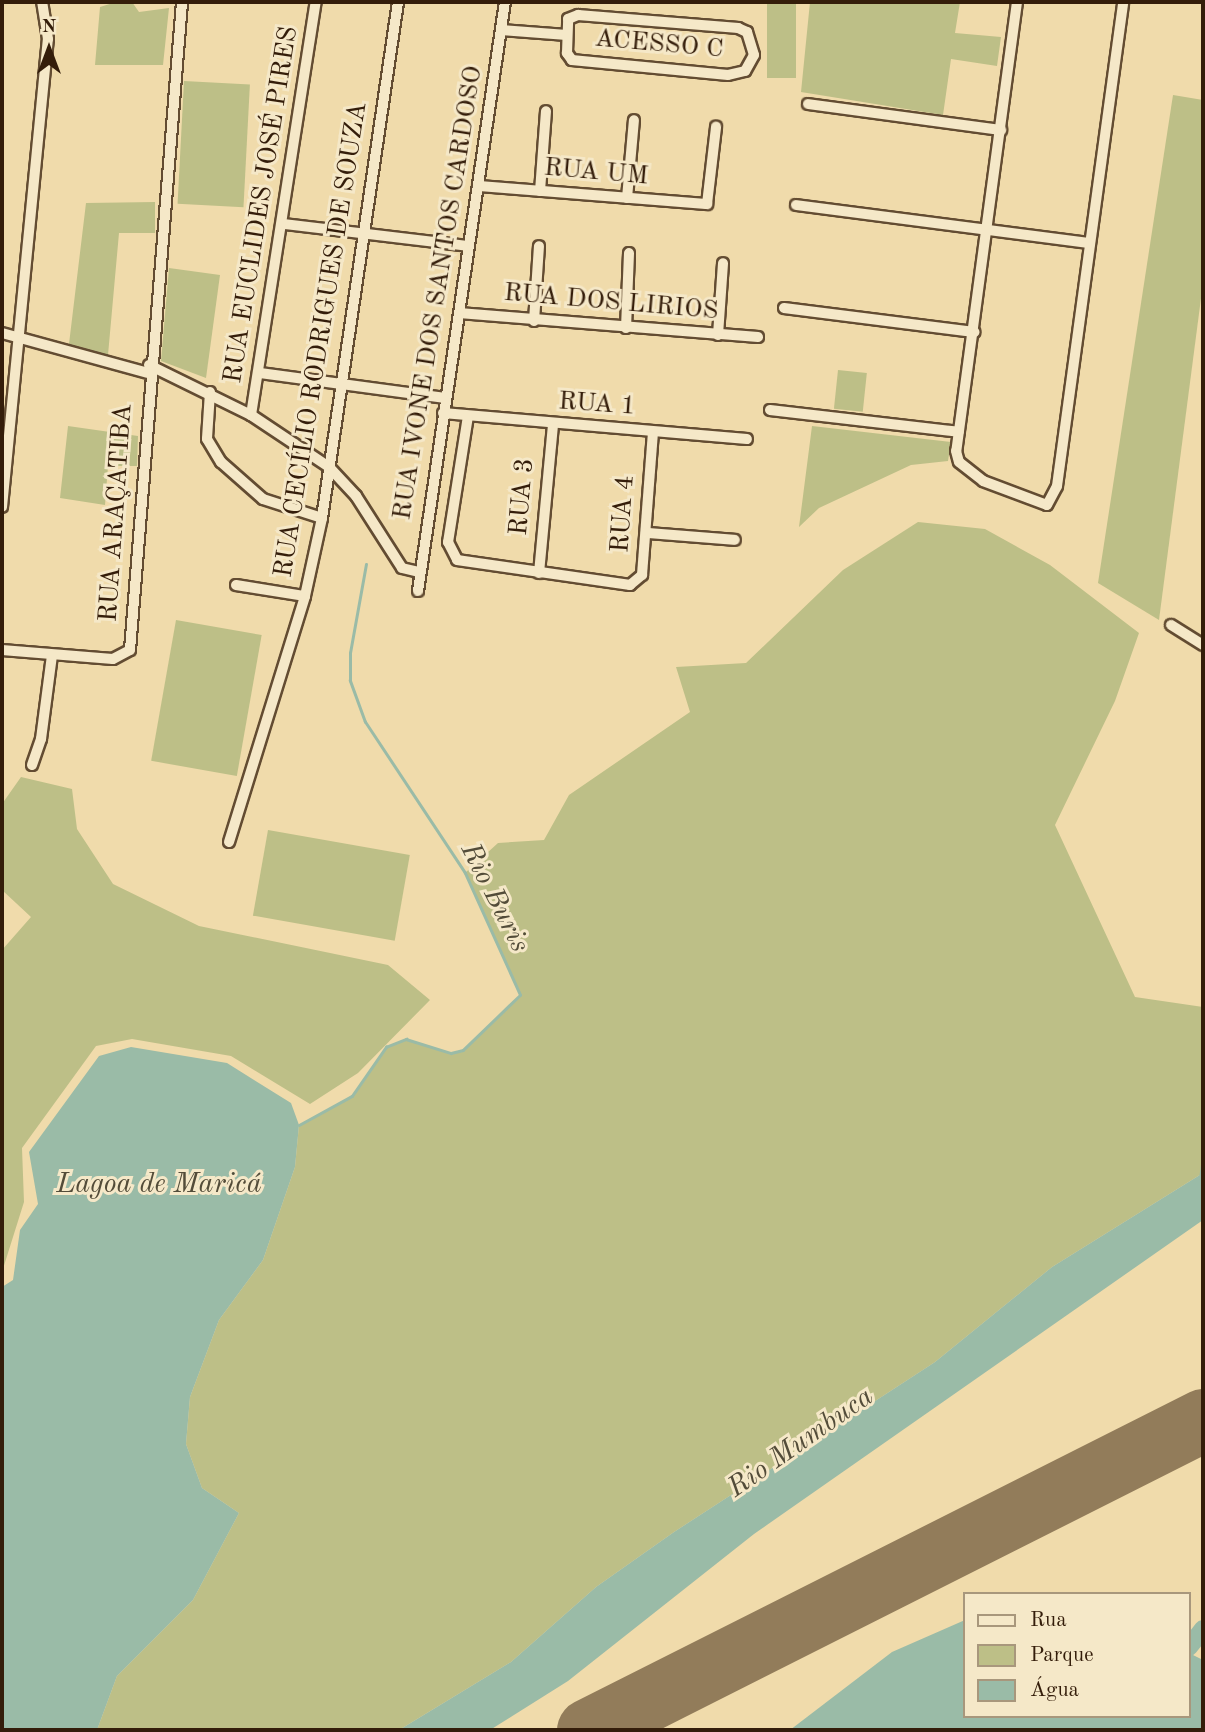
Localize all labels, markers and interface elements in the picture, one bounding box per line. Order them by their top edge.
north arrow [14,14,84,84]
text: N [42,18,56,37]
street label: RUA EUCLIDES JOSÉ PIRES [218,24,306,386]
street label: ACESSO C [593,24,725,66]
street label: RUA IVONE DOS SANTOS CARDOSO [388,64,490,522]
street label: RUA CECÍLIO RODRIGUES DE SOUZA [269,100,375,580]
street label: RUA UM [543,153,649,193]
street label: RUA DOS LIRIOS [502,278,720,328]
street label: RUA 1 [557,387,637,423]
street label: RUA ARAÇATIBA [94,403,140,623]
street label: RUA 3 [504,457,542,537]
street label: RUA 4 [606,474,642,554]
water label: Rio Buris [452,837,536,959]
water label: Lagoa de Maricá [56,1168,262,1202]
water label: Rio Mumbuca [722,1380,880,1506]
legend [964,1592,1191,1718]
text: Rua [1030,1610,1067,1631]
text: Parque [1030,1645,1094,1666]
text: Água [1030,1680,1079,1701]

